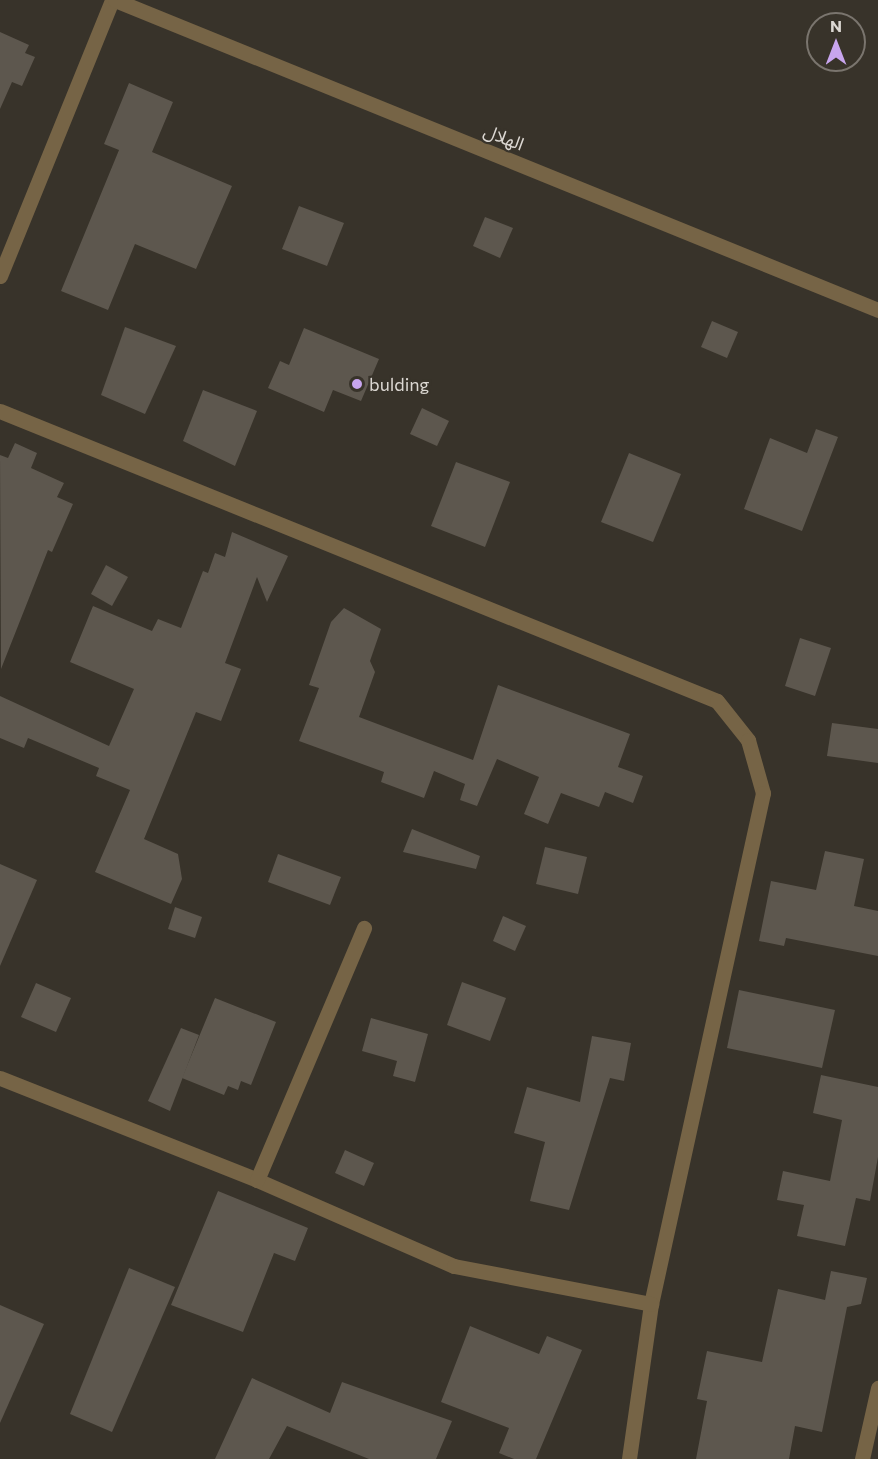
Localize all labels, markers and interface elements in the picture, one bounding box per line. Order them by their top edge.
north arrow [806,12,866,72]
text: N [830,16,842,35]
street label: الهلال [481,119,527,155]
place label: bulding [369,373,429,395]
marker: bulding [350,377,364,391]

